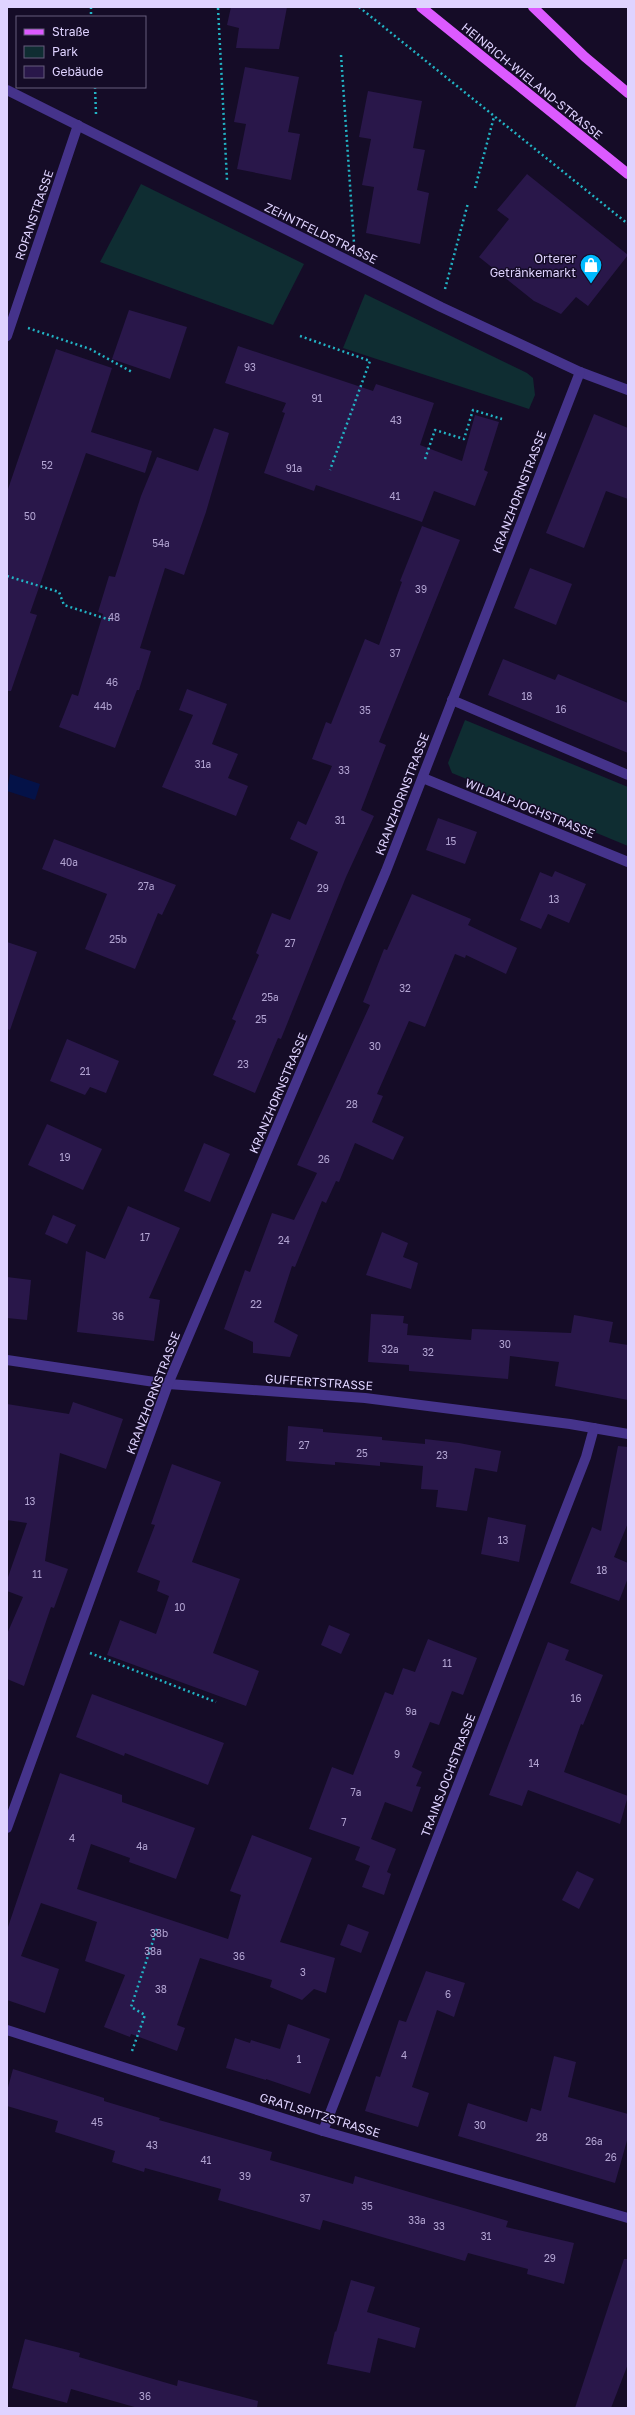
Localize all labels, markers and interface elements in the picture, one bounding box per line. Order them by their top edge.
legend [16,16,146,88]
street label: HEINRICH-WIELAND-STRASSE [459,20,605,142]
text: Straße [52,24,90,39]
text: Park [52,44,78,59]
text: Gebäude [52,64,103,79]
street label: ROFANSTRASSE [12,168,56,262]
street label: ZEHNTFELDSTRASSE [262,199,380,267]
place label: Orterer Getränkemarkt [490,251,576,280]
shop icon: Orterer Getränkemarkt [578,252,604,285]
house number: 93 [244,361,256,373]
house number: 91 [312,392,323,404]
house number: 43 [390,414,402,426]
street label: KRANZHORNSTRASSE [489,429,549,555]
house number: 52 [41,459,53,471]
house number: 91a [286,462,302,474]
house number: 41 [390,490,401,502]
house number: 50 [24,510,36,522]
house number: 54a [152,537,170,549]
house number: 39 [415,583,427,595]
house number: 48 [108,611,120,623]
house number: 37 [389,647,401,659]
house number: 46 [106,676,118,688]
house number: 18 [522,690,532,702]
house number: 44b [94,700,112,712]
house number: 16 [556,703,566,715]
house number: 35 [359,704,371,716]
street label: KRANZHORNSTRASSE [372,731,432,857]
house number: 31a [195,758,211,770]
house number: 33 [338,764,350,776]
street label: WILDALPJOCHSTRASSE [463,775,597,841]
house number: 31 [335,814,345,826]
house number: 15 [446,835,457,847]
house number: 40a [60,856,78,868]
house number: 27a [138,880,154,892]
house number: 29 [317,882,329,894]
house number: 13 [549,893,559,905]
house number: 25b [109,933,127,945]
house number: 27 [284,937,296,949]
house number: 32 [399,982,411,994]
house number: 25a [261,991,279,1003]
house number: 25 [255,1013,267,1025]
street label: KRANZHORNSTRASSE [246,1030,310,1156]
house number: 30 [369,1040,381,1052]
house number: 23 [237,1058,249,1070]
house number: 21 [80,1065,90,1077]
house number: 28 [346,1098,358,1110]
house number: 19 [60,1151,70,1163]
house number: 26 [318,1153,330,1165]
house number: 17 [140,1231,150,1243]
house number: 24 [278,1234,290,1246]
house number: 22 [250,1298,262,1310]
house number: 36 [112,1310,124,1322]
street label: KRANZHORNSTRASSE [123,1330,183,1456]
house number: 30 [499,1338,511,1350]
house number: 32a [381,1343,399,1355]
house number: 32 [422,1346,434,1358]
street label: GUFFERTSTRASSE [265,1371,373,1393]
house number: 27 [298,1439,310,1451]
house number: 25 [356,1447,368,1459]
house number: 23 [436,1449,448,1461]
house number: 13 [25,1495,35,1507]
house number: 13 [498,1534,508,1546]
house number: 18 [597,1564,607,1576]
house number: 11 [32,1568,42,1580]
house number: 10 [174,1601,186,1613]
house number: 11 [442,1657,452,1669]
house number: 16 [571,1692,581,1704]
house number: 9a [405,1705,417,1717]
street label: TRAINSJOCHSTRASSE [418,1711,478,1839]
house number: 9 [394,1748,400,1760]
house number: 14 [529,1757,539,1769]
house number: 7a [351,1786,361,1798]
house number: 7 [341,1816,347,1828]
house number: 4 [69,1832,75,1844]
house number: 4a [136,1840,148,1852]
house number: 38b [150,1927,168,1939]
house number: 38a [144,1945,162,1957]
house number: 36 [233,1950,245,1962]
house number: 3 [300,1966,306,1978]
house number: 38 [155,1983,167,1995]
house number: 6 [445,1988,451,2000]
house number: 4 [401,2049,407,2061]
house number: 1 [297,2053,302,2065]
street label: GRATLSPITZSTRASSE [258,2090,382,2140]
house number: 45 [91,2116,103,2128]
house number: 30 [474,2119,486,2131]
house number: 28 [536,2131,548,2143]
house number: 26a [585,2135,603,2147]
house number: 43 [146,2139,158,2151]
house number: 26 [605,2151,617,2163]
house number: 41 [201,2154,212,2166]
house number: 39 [239,2170,251,2182]
house number: 37 [299,2192,311,2204]
house number: 35 [361,2200,373,2212]
house number: 33a [408,2214,426,2226]
house number: 33 [433,2220,445,2232]
house number: 31 [481,2230,491,2242]
house number: 29 [544,2252,556,2264]
house number: 36 [139,2390,151,2402]

